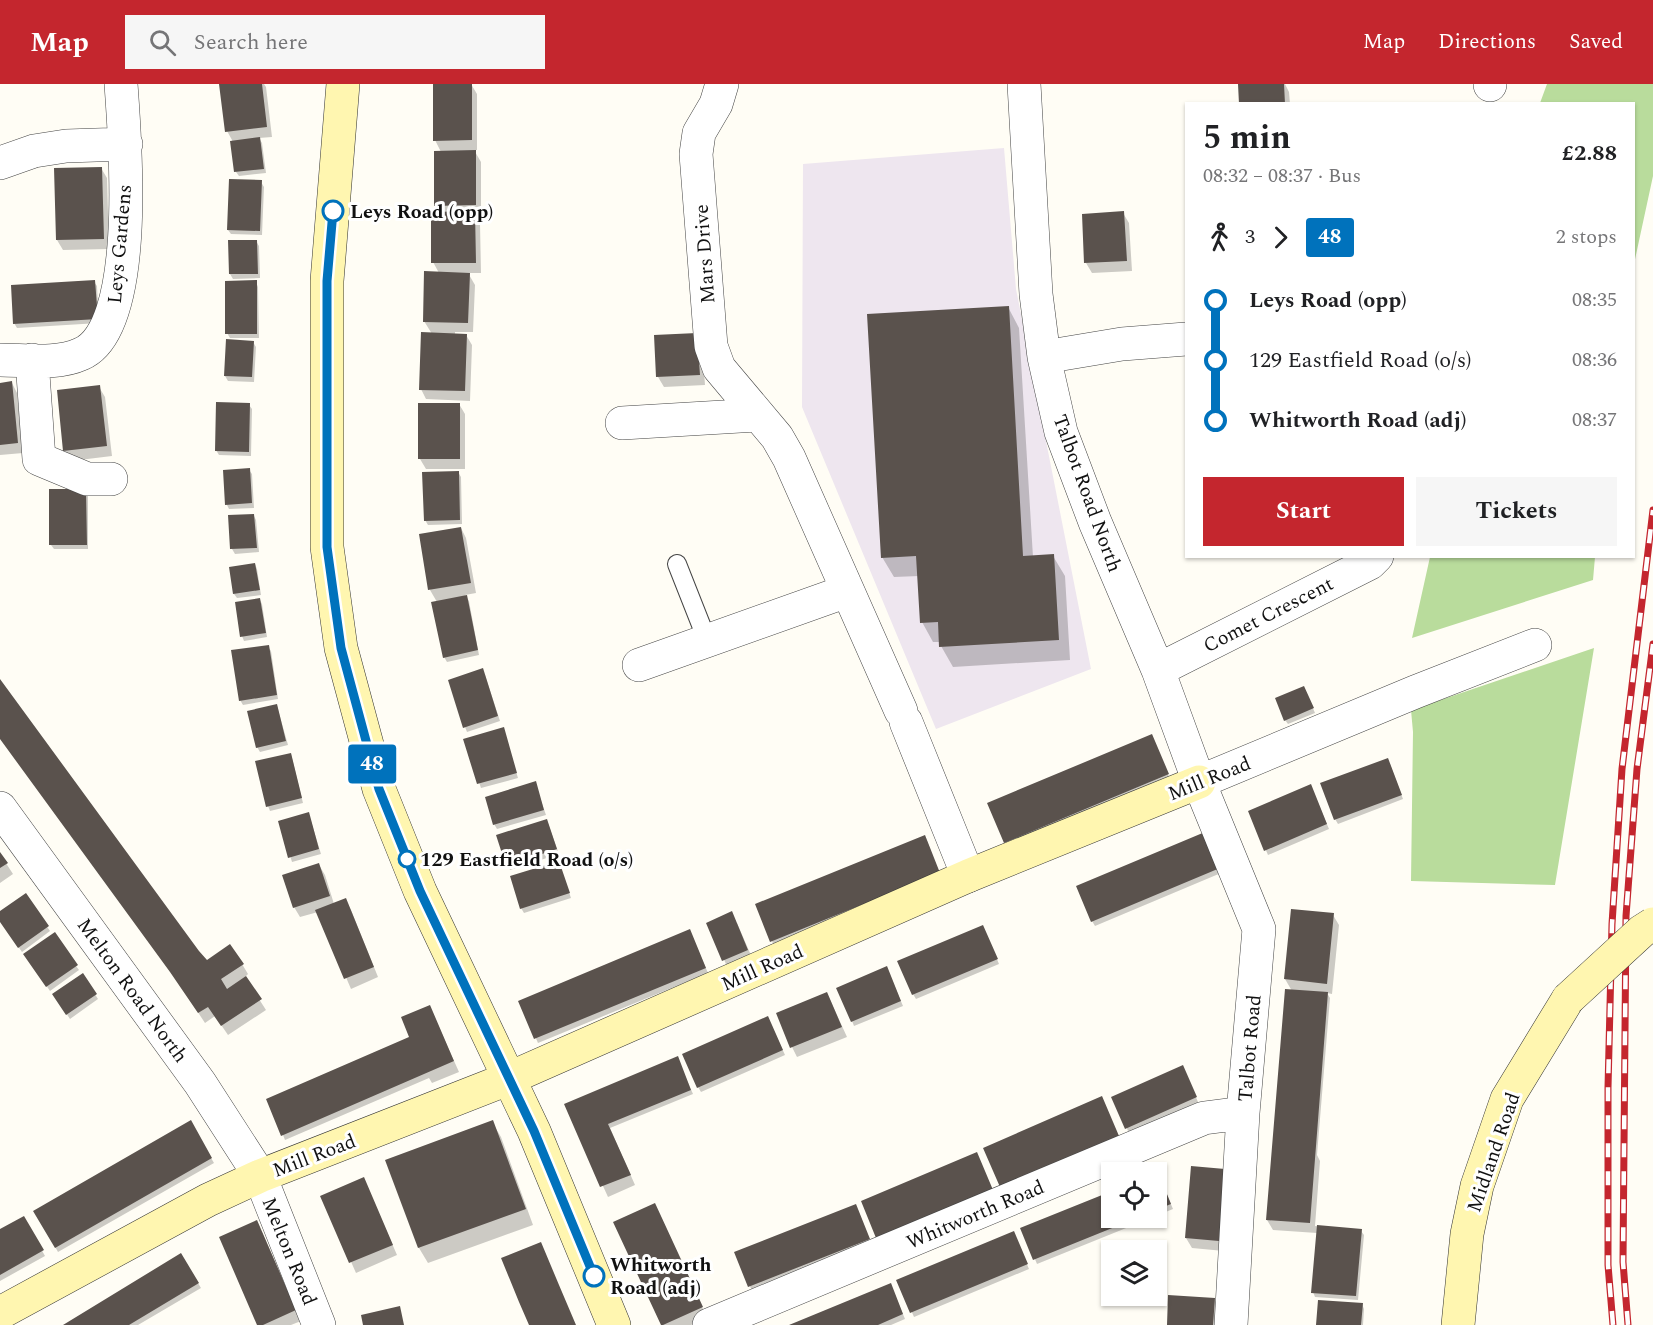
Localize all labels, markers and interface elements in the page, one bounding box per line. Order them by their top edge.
search box [125,15,545,69]
text: Map [30,21,89,64]
icon: search [146,26,179,59]
text: Search here [194,26,308,59]
text: Map [1363,26,1405,58]
text: Directions [1438,26,1536,58]
text: Saved [1569,26,1623,58]
text: 5 min [1203,113,1291,163]
text: £2.88 [1562,137,1617,170]
text: 08:32 – 08:37 · Bus [1203,161,1361,191]
street label: Leys Gardens [100,183,140,305]
place label: Leys Road (opp) [350,197,493,227]
marker: Leys Road (opp) [322,200,344,222]
street label: Mars Drive [687,203,723,305]
icon: walk [1203,221,1236,254]
icon: forward [1264,221,1297,254]
text: 48 [1318,221,1342,253]
text: 3 [1245,222,1255,252]
text: 2 stops [1556,222,1617,252]
text: Leys Road (opp) [1249,284,1407,317]
text: 08:35 [1572,285,1617,315]
text: 129 Eastfield Road (o/s) [1249,344,1472,377]
text: 08:36 [1572,345,1617,375]
text: Whitworth Road (adj) [1249,404,1466,437]
text: 08:37 [1572,405,1617,435]
street label: Talbot Road North [1045,410,1130,576]
button: Start [1203,477,1404,546]
button: Tickets [1416,477,1617,546]
street label: Comet Crescent [1198,569,1339,661]
line badge: 48 [345,744,399,784]
text: 48 [360,748,384,780]
street label: Mill Road [1163,749,1255,809]
place label: 129 Eastfield Road (o/s) [420,845,633,875]
marker: 129 Eastfield Road (o/s) [398,850,416,868]
street label: Melton Road North [69,912,195,1069]
street label: Mill Road [716,936,808,999]
street label: Talbot Road [1230,993,1270,1103]
street label: Midland Road [1459,1088,1529,1216]
street label: Mill Road [268,1126,360,1186]
map controls [1101,1162,1167,1306]
button: locate [1101,1162,1167,1228]
street label: Whitworth Road [902,1172,1049,1257]
street label: Melton Road [254,1193,324,1310]
button: layers [1101,1240,1167,1306]
place label: Whitworth Road (adj) [610,1250,712,1303]
marker: Whitworth Road (adj) [583,1265,605,1287]

